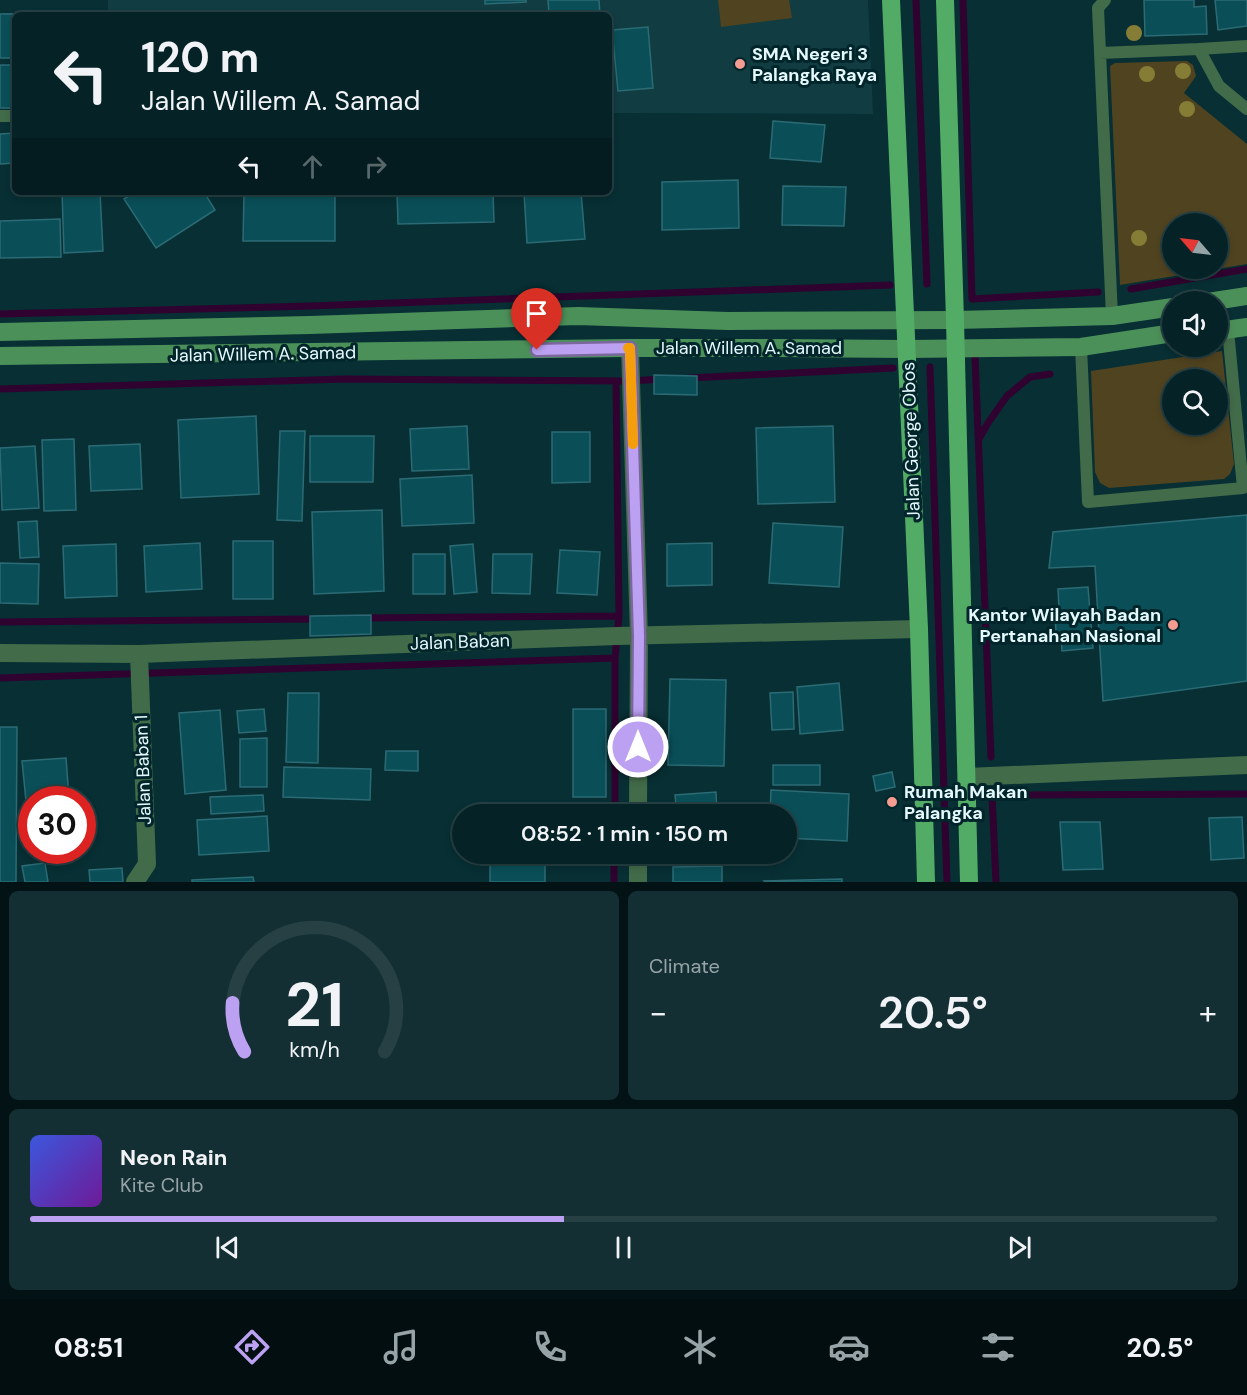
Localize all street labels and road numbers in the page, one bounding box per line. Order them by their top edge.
street label: Jalan Willem A. Samad [656,336,842,360]
street label: Jalan Willem A. Samad [170,340,356,368]
street label: Jalan George Obos [896,361,926,521]
street label: Jalan Baban [410,628,510,656]
street label: Jalan Baban 1 [129,715,157,825]

